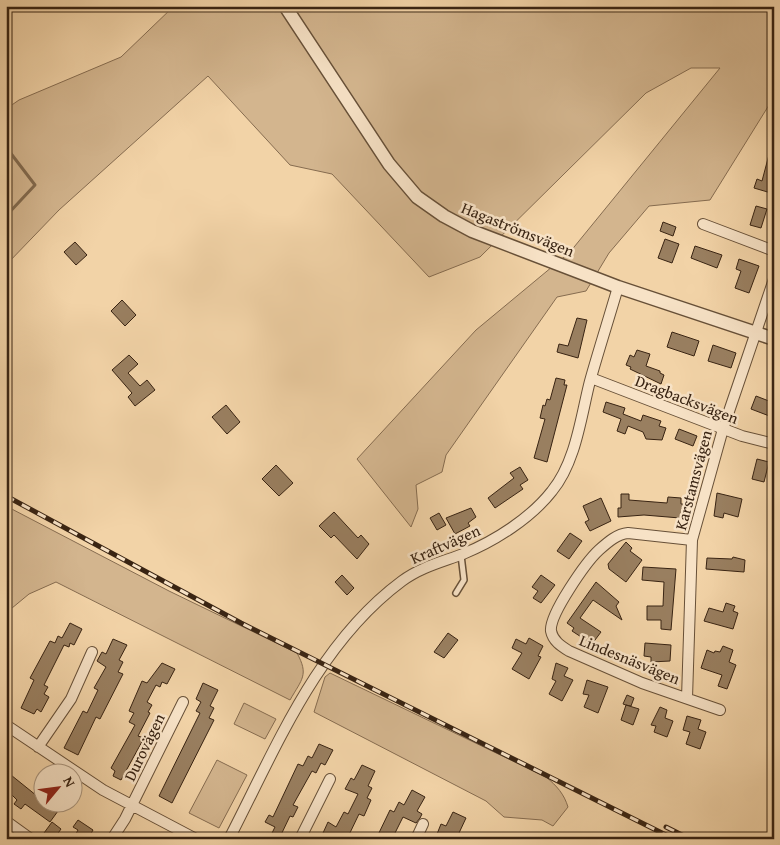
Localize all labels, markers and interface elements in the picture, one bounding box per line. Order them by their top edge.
street label: Hagaströmsvägen [458,195,578,263]
street label: Dragbacksvägen [632,368,742,430]
street label: Karstamsvägen [668,427,718,533]
street label: Kraftvägen [406,518,484,570]
street label: Lindesnäsvägen [576,628,684,690]
street label: Durovägen [117,709,171,785]
north arrow [32,762,82,812]
text: N [58,773,81,791]

